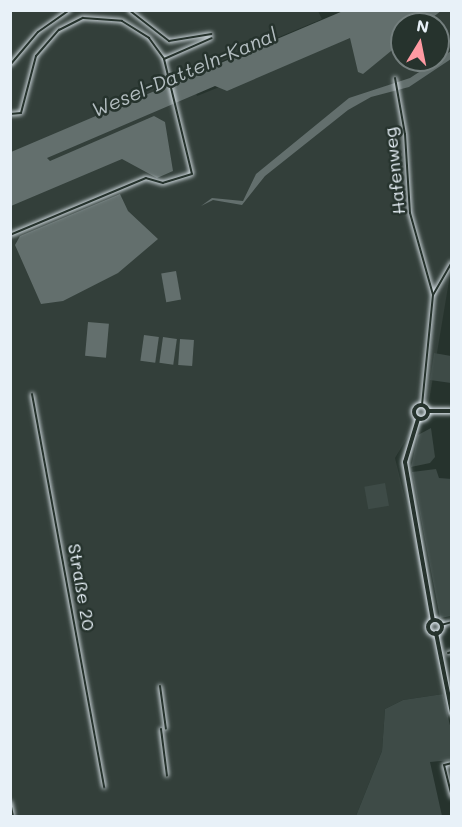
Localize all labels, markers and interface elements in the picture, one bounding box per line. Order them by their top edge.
north arrow [390,12,450,72]
text: N [415,14,431,37]
water label: Wesel-Datteln-Kanal [88,22,280,122]
street label: Hafenweg [379,126,409,216]
street label: Straße 20 [64,542,100,632]

